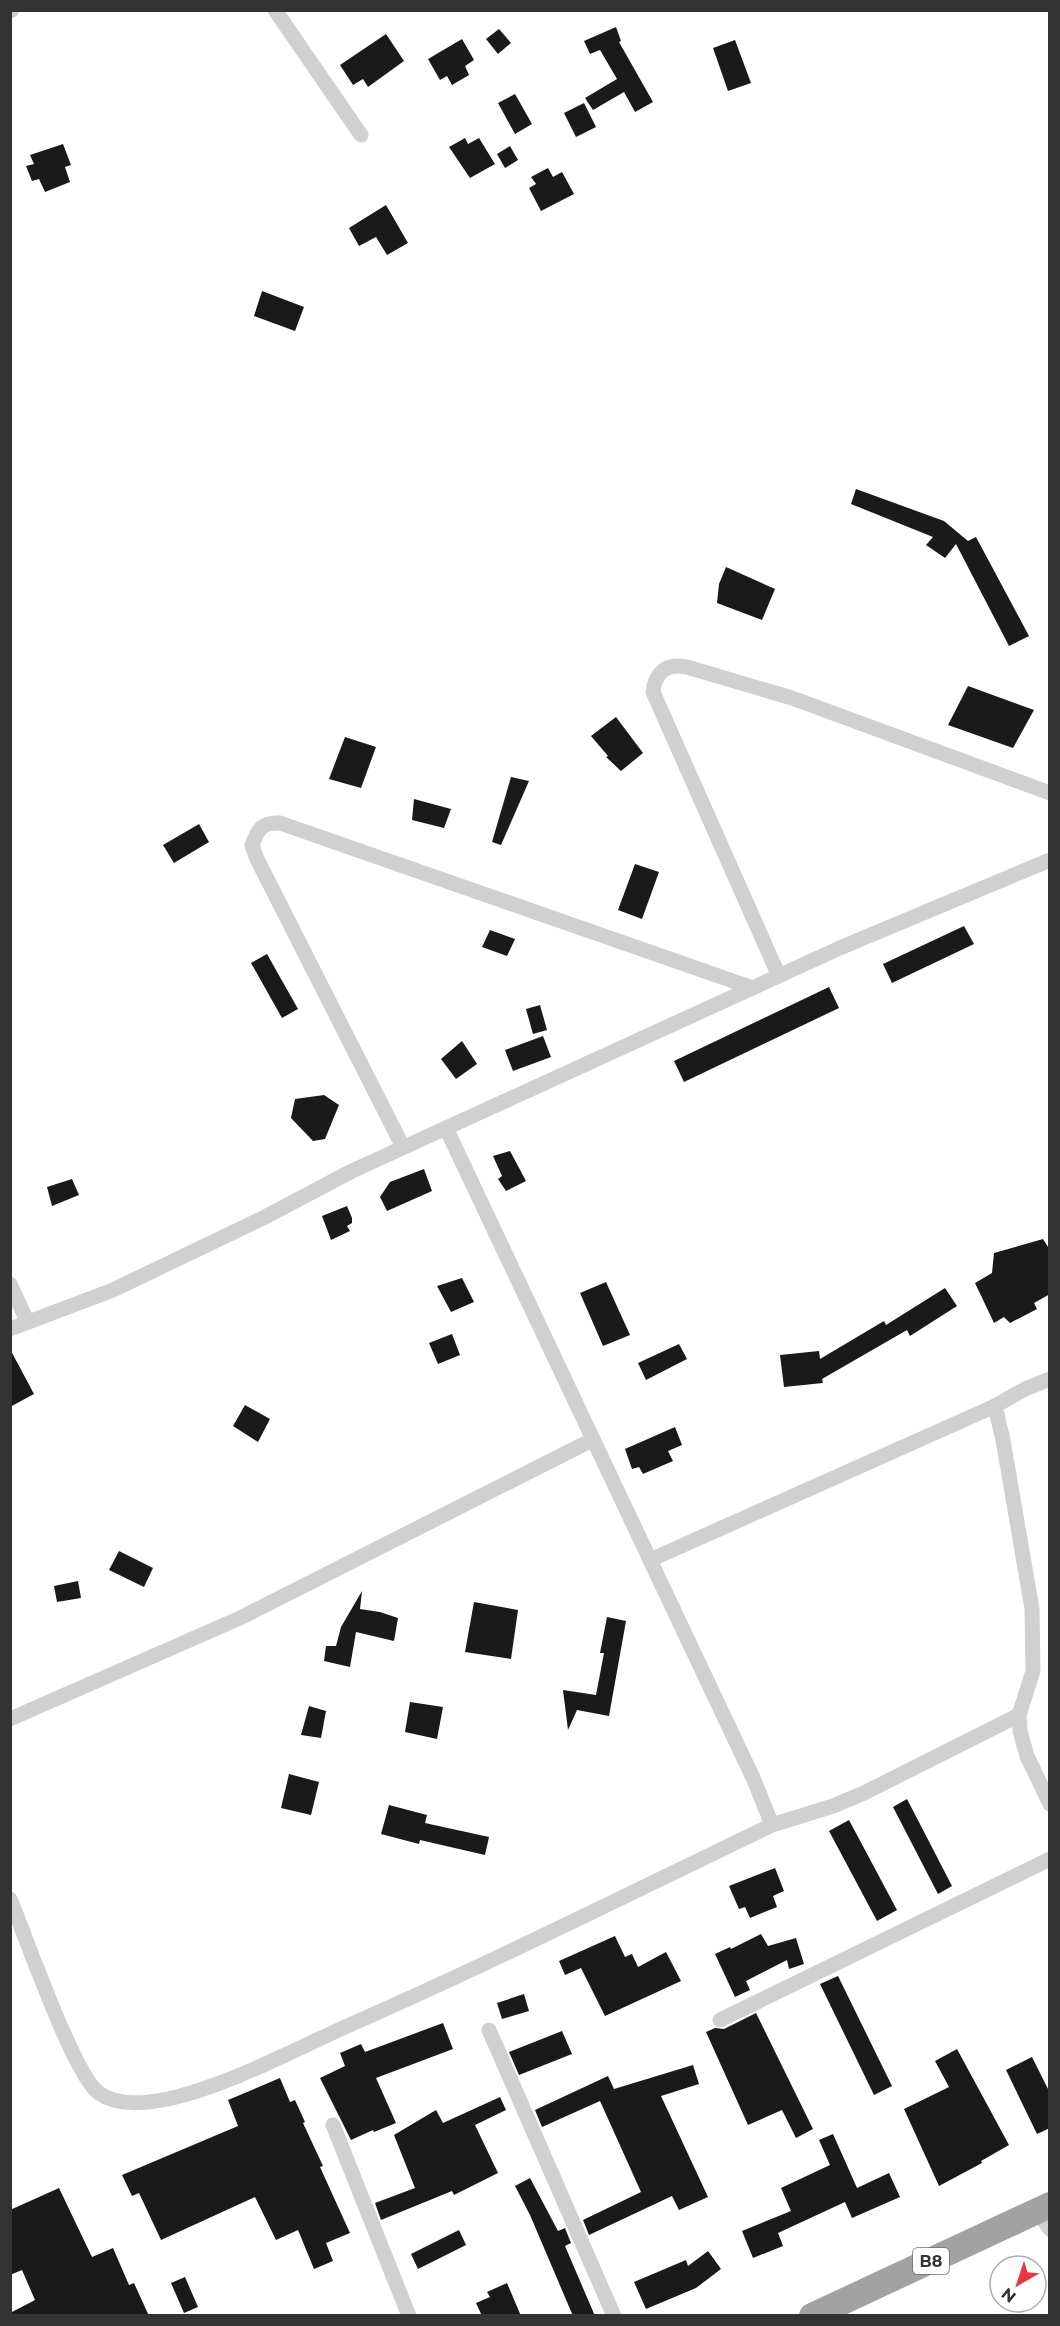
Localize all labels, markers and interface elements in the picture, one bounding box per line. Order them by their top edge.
road number: B8 [913,2248,949,2274]
north arrow [988,2254,1048,2314]
text: N [998,2284,1020,2307]

